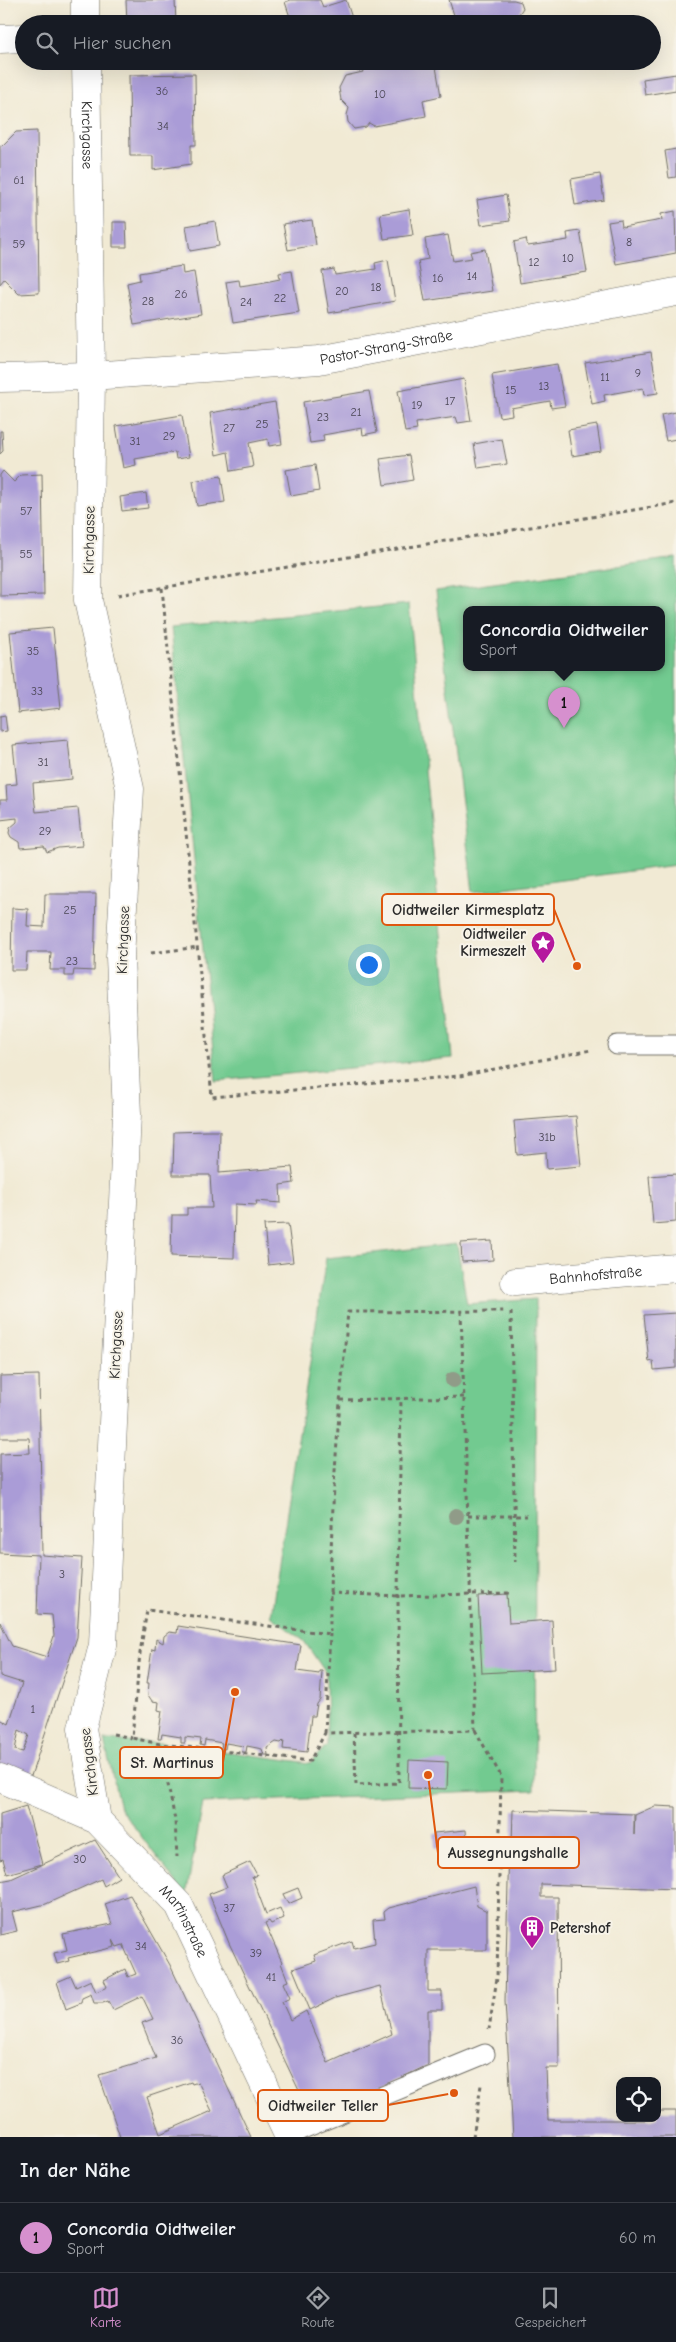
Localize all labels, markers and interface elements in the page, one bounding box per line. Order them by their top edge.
search box [15,15,661,70]
icon: search [33,29,61,57]
text: Hier suchen [73,32,171,54]
house number: 36 [156,84,168,98]
house number: 10 [374,87,386,101]
street label: Kirchgasse [78,101,97,170]
house number: 34 [157,119,169,133]
house number: 61 [13,173,25,187]
house number: 8 [626,235,632,249]
house number: 59 [13,237,25,251]
house number: 10 [562,251,574,265]
house number: 12 [528,255,540,269]
house number: 14 [467,269,477,283]
house number: 16 [432,271,444,285]
house number: 18 [371,280,381,294]
house number: 20 [335,284,349,298]
house number: 26 [175,287,187,301]
house number: 22 [274,291,286,305]
house number: 28 [142,294,154,308]
house number: 24 [240,295,252,309]
street label: Pastor-Strang-Straße [318,326,455,369]
house number: 9 [635,366,641,380]
house number: 11 [600,370,610,384]
house number: 13 [539,379,549,393]
house number: 15 [505,383,517,397]
house number: 17 [445,394,456,408]
house number: 19 [411,398,423,412]
house number: 21 [350,405,362,419]
house number: 23 [317,410,329,424]
house number: 25 [256,417,268,431]
house number: 27 [223,421,235,435]
house number: 29 [163,429,175,443]
house number: 31 [130,434,141,448]
house number: 57 [20,504,32,518]
street label: Kirchgasse [79,505,99,574]
house number: 55 [19,547,33,561]
popup [463,606,665,671]
text: Concordia Oidtweiler [480,619,648,641]
text: Sport [480,641,517,659]
house number: 35 [27,644,39,658]
house number: 33 [31,684,43,698]
pin: 1 [548,687,580,728]
house number: 31 [38,755,49,769]
house number: 29 [39,824,51,838]
callout: Oidtweiler Kirmesplatz [382,894,554,925]
text: Oidtweiler Kirmesplatz [392,901,544,919]
house number: 25 [64,903,76,917]
street label: Kirchgasse [113,905,133,974]
place label: Oidtweiler Kirmeszelt [460,925,527,960]
place icon: Oidtweiler Kirmeszelt [530,930,556,964]
your location [356,952,382,978]
house number: 23 [66,954,78,968]
house number: 31b [538,1130,556,1144]
street label: Bahnhofstraße [549,1262,643,1288]
street label: Kirchgasse [105,1310,127,1380]
house number: 3 [59,1567,65,1581]
house number: 1 [31,1702,36,1716]
street label: Kirchgasse [76,1727,102,1797]
callout: St. Martinus [120,1747,223,1778]
text: St. Martinus [131,1754,214,1772]
callout: Aussegnungshalle [438,1837,579,1868]
text: Aussegnungshalle [448,1844,568,1862]
house number: 30 [73,1852,87,1866]
street label: Martinstraße [155,1881,212,1961]
house number: 37 [223,1901,235,1915]
building icon: Petershof [519,1915,545,1949]
place label: Petershof [550,1919,612,1937]
house number: 34 [135,1939,147,1953]
house number: 39 [250,1946,262,1960]
house number: 41 [266,1970,277,1984]
house number: 36 [171,2033,183,2047]
map controls [616,2077,661,2122]
button: locate [616,2077,661,2122]
callout: Oidtweiler Teller [258,2090,388,2121]
text: Oidtweiler Teller [268,2097,379,2115]
text: In der Nähe [20,2158,130,2182]
text: Concordia Oidtweiler [67,2218,235,2240]
text: 1 [33,2229,39,2247]
text: 60 m [619,2229,656,2247]
text: Sport [67,2240,104,2258]
tab: Karte [90,2284,121,2331]
tab: Route [301,2284,335,2331]
tab: Gespeichert [515,2284,586,2331]

